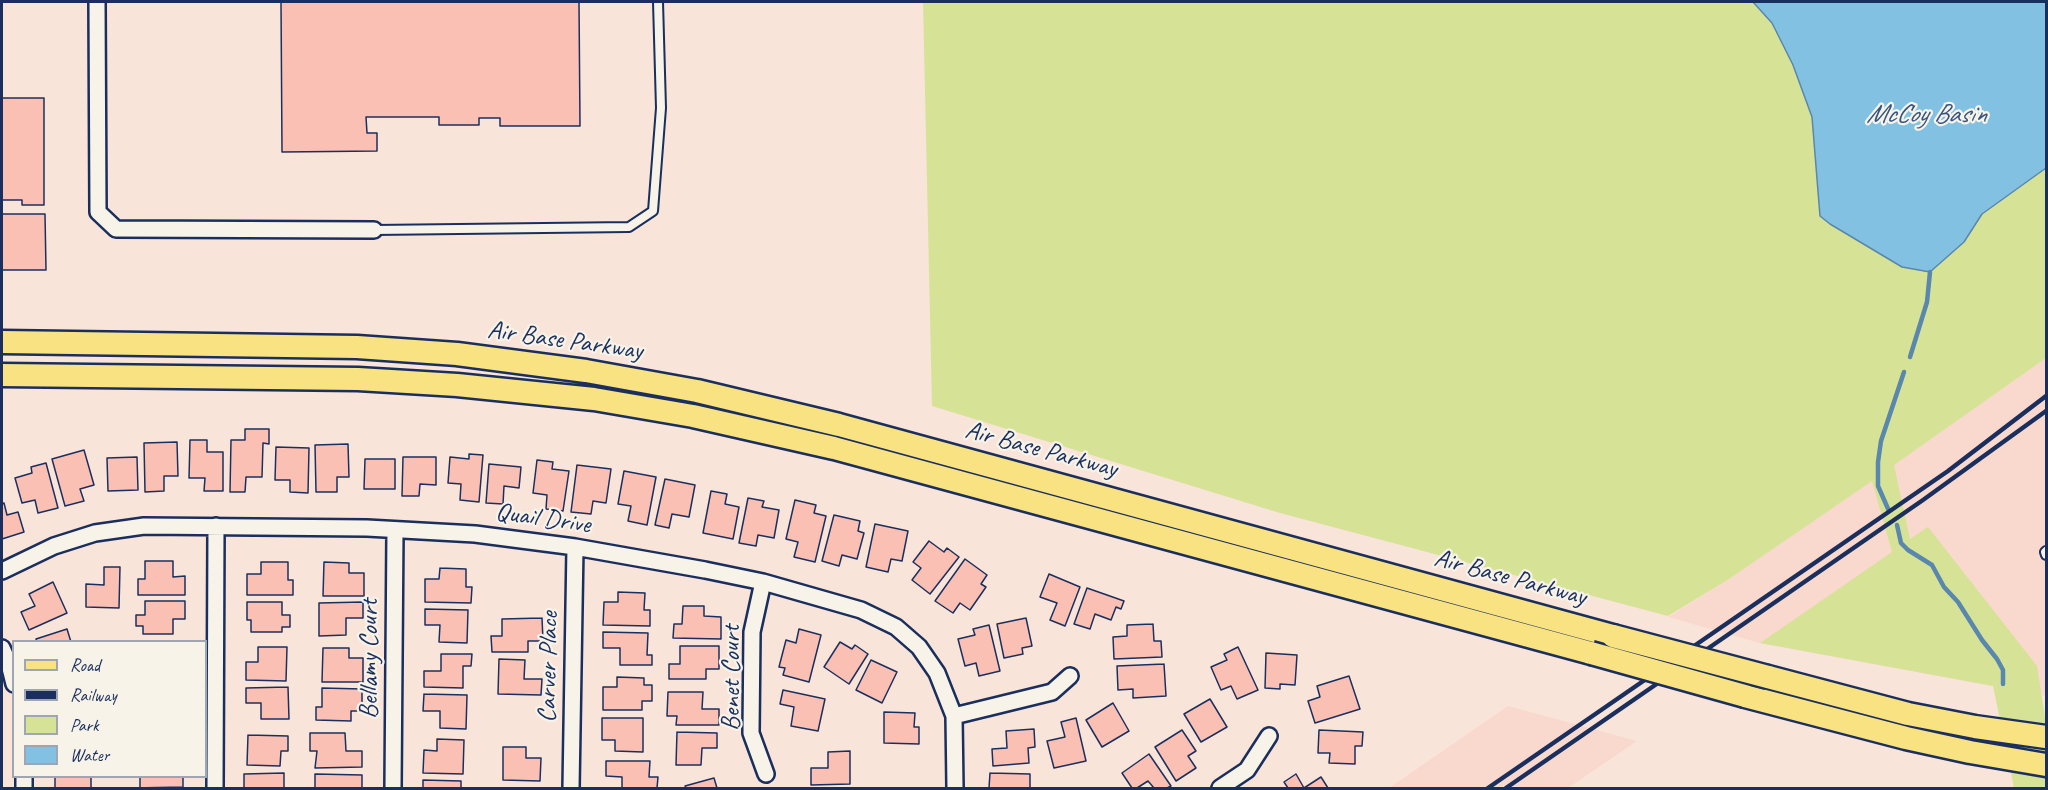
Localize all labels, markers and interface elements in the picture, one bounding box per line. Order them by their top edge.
water label: McCoy Basin [1866,99,1986,131]
street label: Air Base Parkway [486,315,644,367]
street label: Air Base Parkway [962,415,1120,485]
street label: Quail Drive [494,497,592,541]
street label: Air Base Parkway [1431,543,1589,613]
street label: Bellamy Court [354,599,386,719]
street label: Carver Place [532,611,566,723]
street label: Benet Court [716,625,748,731]
legend [12,640,207,778]
text: Road [70,654,100,676]
text: Railway [70,684,117,706]
text: Park [70,714,99,736]
text: Water [70,744,109,766]

